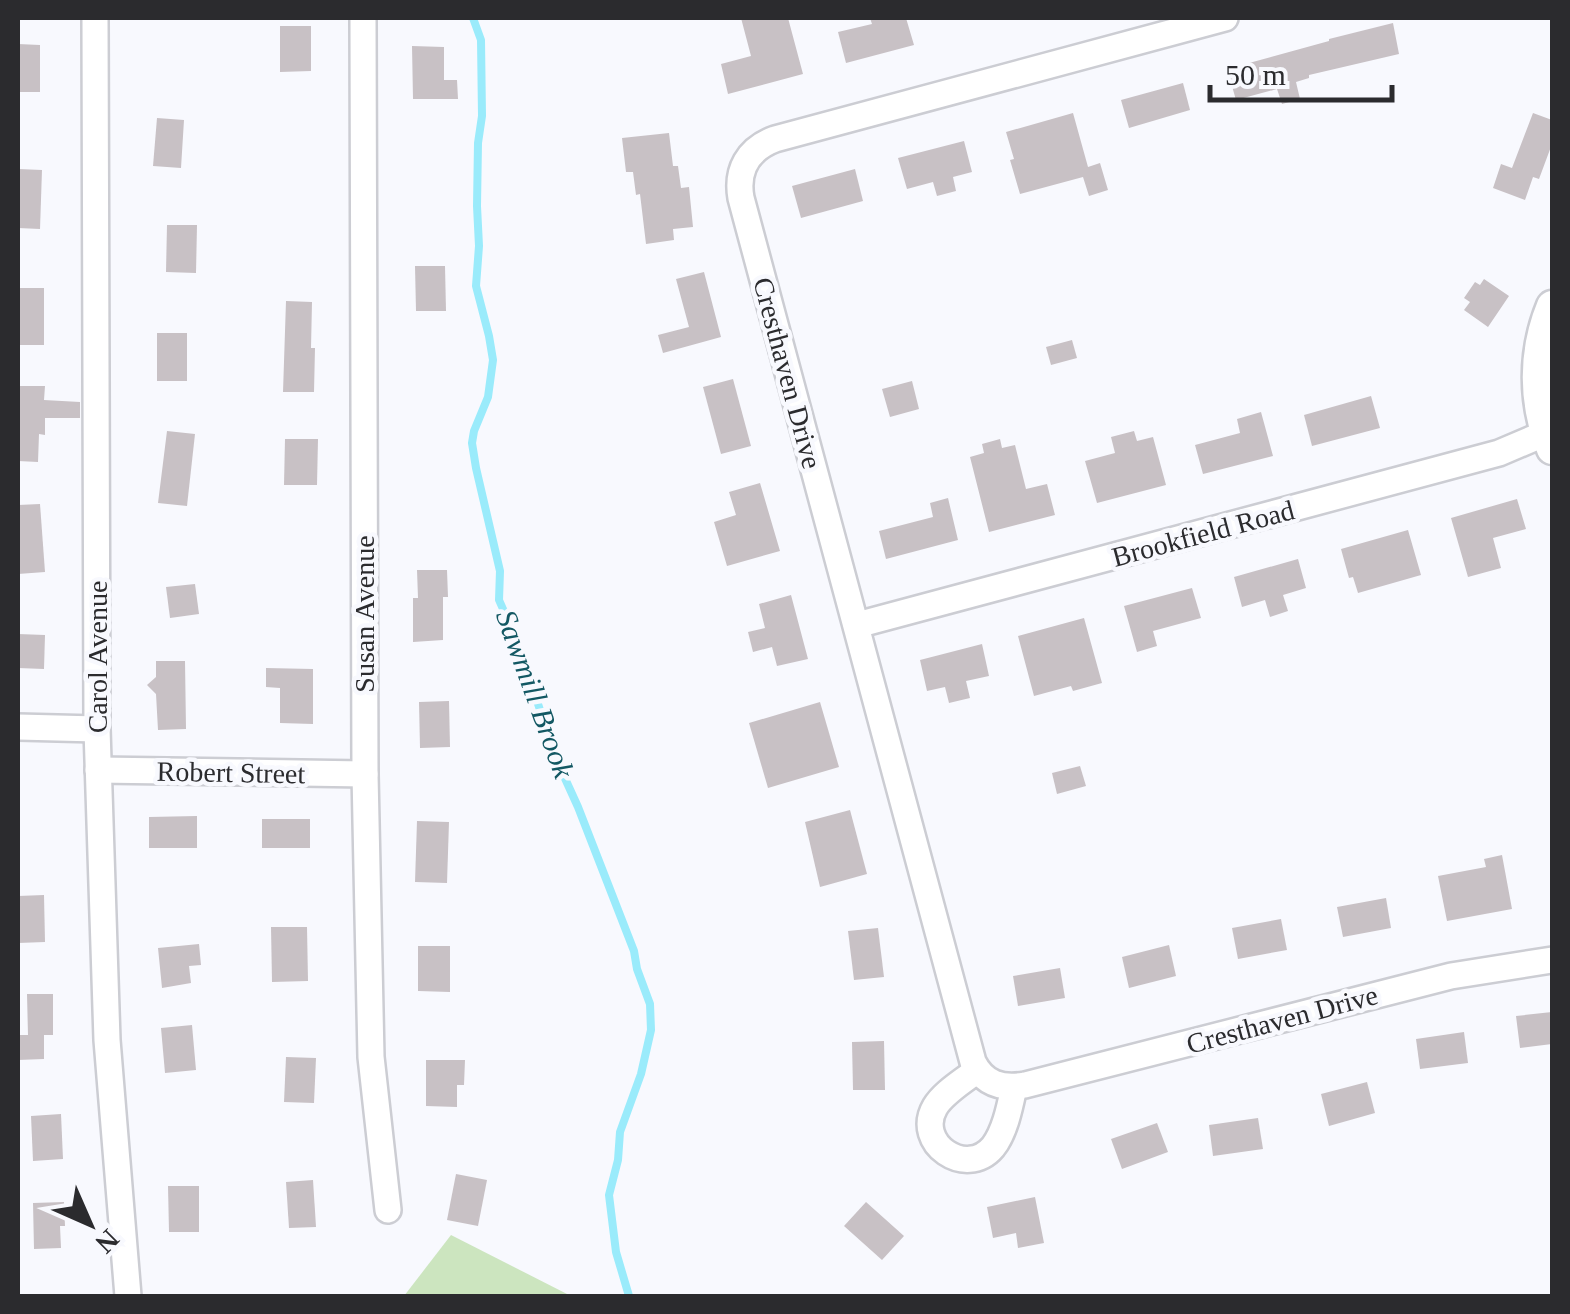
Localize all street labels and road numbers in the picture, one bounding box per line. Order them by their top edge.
street label: Cresthaven Drive [747,274,828,472]
street label: Brookfield Road [1109,494,1298,573]
street label: Susan Avenue [349,535,380,693]
street label: Carol Avenue [82,581,113,733]
street label: Robert Street [156,756,306,789]
street label: Cresthaven Drive [1183,979,1381,1060]

